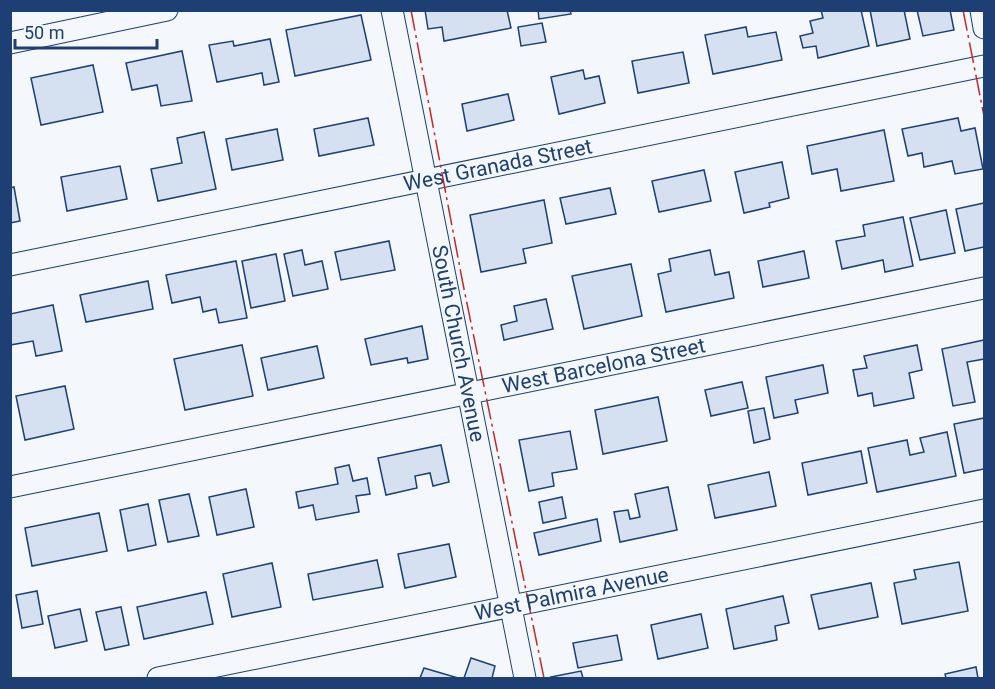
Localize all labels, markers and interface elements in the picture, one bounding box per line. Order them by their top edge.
scale bar [15,12,158,50]
text: 50 m [24,22,64,43]
street label: West Granada Street [402,134,594,196]
street label: South Church Avenue [427,243,490,444]
street label: West Barcelona Street [500,333,708,398]
street label: West Palmira Avenue [472,562,671,625]

